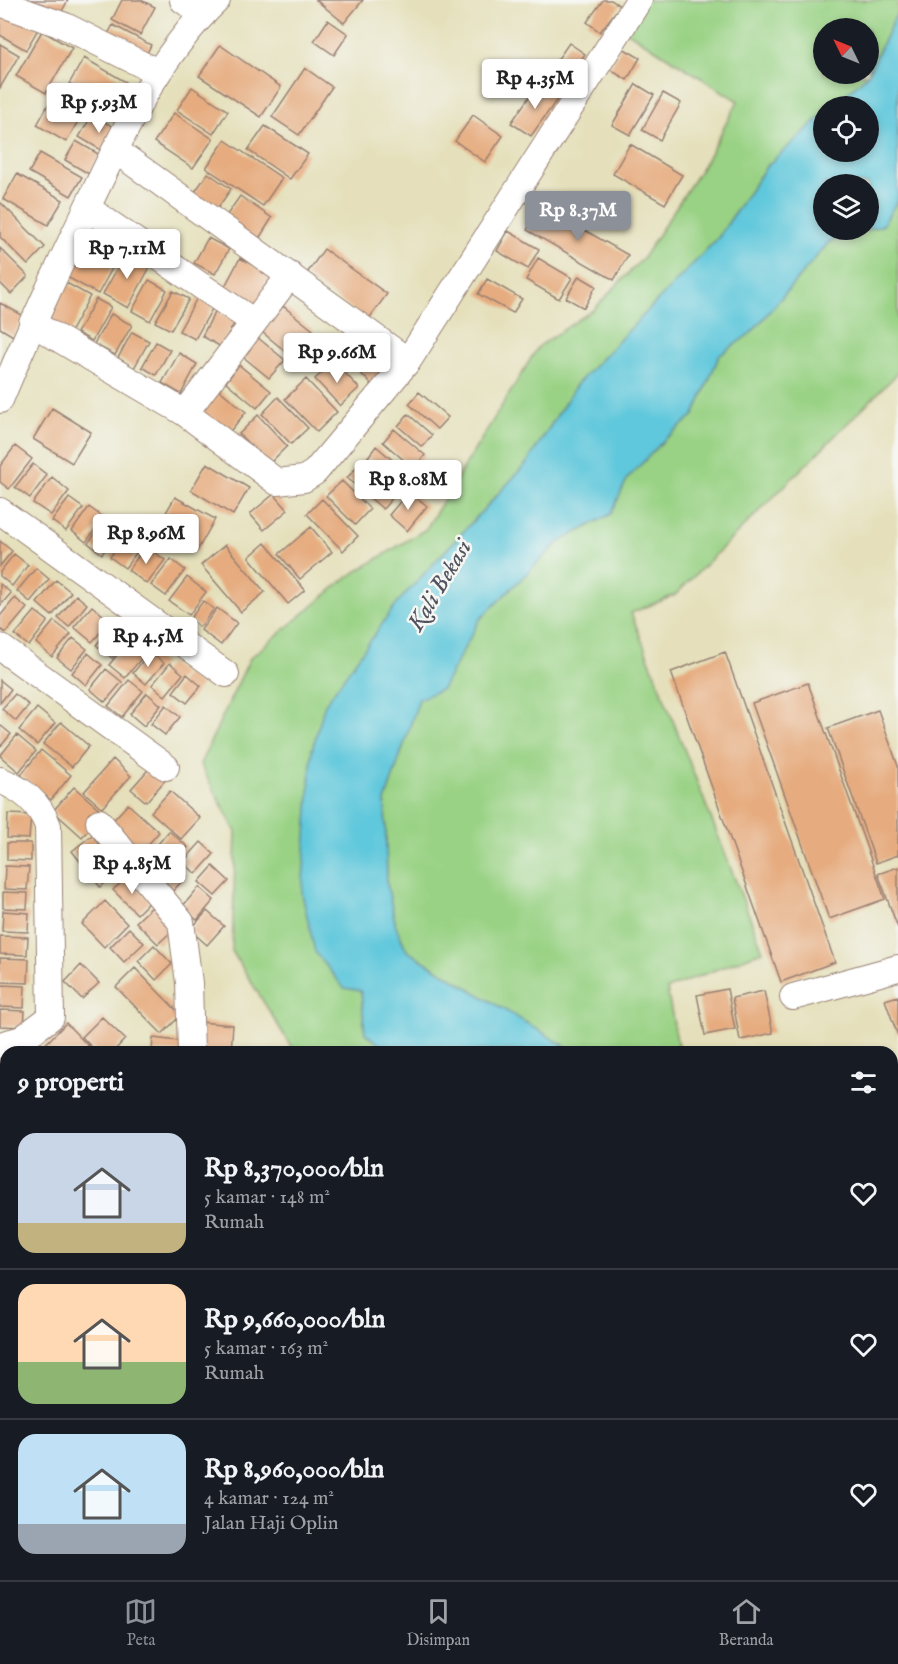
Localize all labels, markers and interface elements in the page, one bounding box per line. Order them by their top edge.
north arrow [813,18,879,84]
map controls [813,18,879,240]
pin: Rp 4.35M [473,59,597,110]
text: Rp 4.35M [496,66,574,91]
pin: Rp 5.93M [37,83,161,134]
text: Rp 5.93M [61,90,137,115]
button: locate [813,96,879,162]
button: layers [813,174,879,240]
pin: Rp 8.37M [516,191,640,242]
text: Rp 8.37M [539,198,617,223]
pin: Rp 7.11M [65,229,189,280]
text: Rp 7.11M [88,236,166,261]
pin: Rp 9.66M [275,333,399,384]
text: Rp 9.66M [297,340,377,365]
pin: Rp 8.08M [346,460,470,511]
text: Rp 8.08M [369,467,447,492]
pin: Rp 8.96M [84,514,208,565]
text: Rp 8.96M [107,521,185,546]
water label: Kali Bekasi [400,533,481,638]
pin: Rp 4.5M [93,617,203,668]
text: Rp 4.5M [113,624,183,649]
pin: Rp 4.85M [70,844,194,895]
text: Rp 4.85M [93,851,171,876]
text: 9 properti [18,1066,124,1099]
icon: filters [847,1066,880,1099]
text: Rp 8,370,000/bln [204,1152,384,1185]
icon: home [66,1157,138,1229]
icon: heart [847,1177,880,1210]
text: 5 kamar · 148 m² [204,1185,330,1210]
text: Rumah [204,1210,264,1235]
text: Rp 9,660,000/bln [204,1303,385,1336]
icon: home [66,1308,138,1380]
icon: heart [847,1328,880,1361]
text: 5 kamar · 163 m² [204,1336,328,1361]
text: Rumah [204,1361,264,1386]
text: Rp 8,960,000/bln [204,1453,384,1486]
icon: home [66,1458,138,1530]
icon: heart [847,1478,880,1511]
text: 4 kamar · 124 m² [204,1486,334,1511]
text: Jalan Haji Oplin [204,1511,339,1536]
tab: Peta [124,1595,157,1651]
tab: Disimpan [406,1595,470,1651]
tab: Beranda [719,1595,774,1651]

